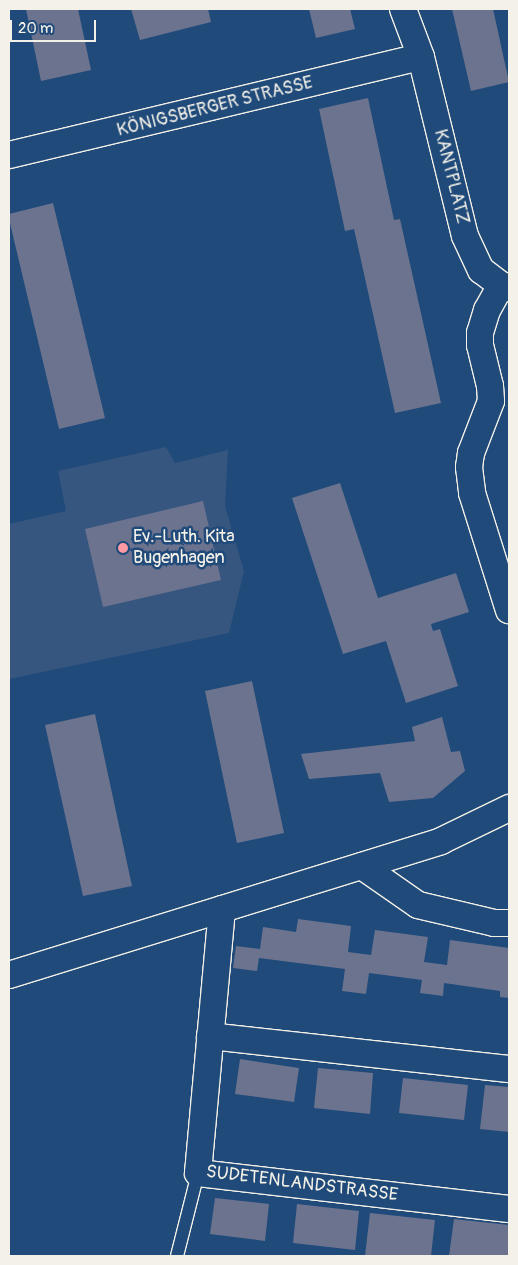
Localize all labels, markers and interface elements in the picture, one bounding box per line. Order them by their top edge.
scale bar [12,10,99,42]
text: 20 m [18,19,53,38]
street label: KÖNIGSBERGER STRASSE [115,72,315,142]
street label: KANTPLATZ [429,127,473,227]
place label: Ev.-Luth. Kita Bugenhagen [133,527,235,570]
marker: Ev.-Luth. Kita Bugenhagen [117,542,129,554]
street label: SUDETENLANDSTRASSE [205,1162,399,1206]

